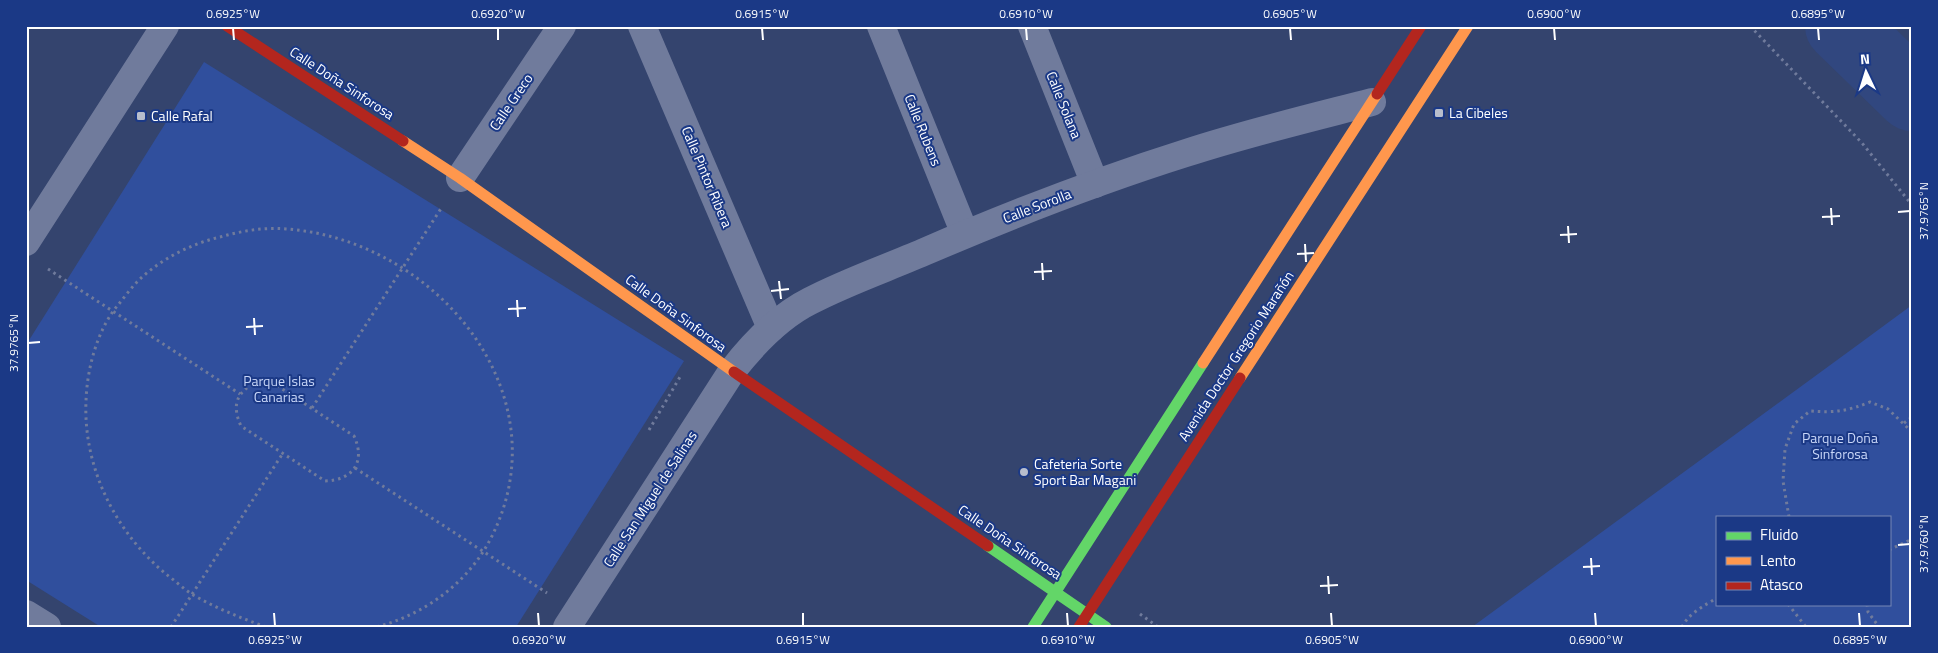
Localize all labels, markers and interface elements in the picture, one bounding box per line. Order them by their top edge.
text: 0.6925°W [206,4,260,23]
text: 0.6920°W [471,4,525,23]
text: 0.6915°W [735,4,789,23]
text: 0.6910°W [999,4,1053,23]
text: 0.6905°W [1263,4,1317,23]
text: 0.6900°W [1527,4,1581,23]
text: 0.6895°W [1791,4,1845,23]
street label: Calle Doña Sinforosa [286,41,399,124]
north arrow [1840,48,1890,98]
text: N [1859,48,1871,69]
street label: Calle Solana [1041,68,1088,142]
street label: Calle Greco [484,69,537,135]
street label: Calle Rubens [900,91,947,169]
place label: La Cibeles [1449,102,1508,123]
place label: Calle Rafal [151,105,213,126]
marker: La Cibeles [1433,107,1445,119]
marker: Calle Rafal [135,110,147,122]
street label: Calle Pintor Ribera [677,123,738,231]
text: 37.9765°N [1914,182,1933,240]
street label: Calle Sorolla [1000,183,1074,228]
street label: Avenida Doctor Gregorio Marañón [1173,267,1299,445]
street label: Calle Doña Sinforosa [621,269,731,357]
text: 37.9765°N [4,314,23,372]
park label: Parque Islas Canarias [243,370,315,407]
street label: Calle San Miguel de Salinas [598,426,702,571]
park label: Parque Doña Sinforosa [1802,427,1878,464]
place label: Cafeteria Sorte Sport Bar Magani [1034,453,1136,490]
marker: Cafeteria Sorte Sport Bar Magani [1018,466,1030,478]
street label: Calle Doña Sinforosa [954,499,1066,584]
text: 37.9760°N [1914,515,1933,573]
legend [1716,516,1890,606]
text: Fluido [1760,523,1799,546]
text: Lento [1760,549,1796,572]
text: Atasco [1760,573,1803,596]
text: 0.6925°W [248,630,302,649]
text: 0.6920°W [512,630,566,649]
text: 0.6915°W [776,630,830,649]
text: 0.6910°W [1041,630,1095,649]
text: 0.6905°W [1305,630,1359,649]
text: 0.6900°W [1569,630,1623,649]
text: 0.6895°W [1833,630,1887,649]

